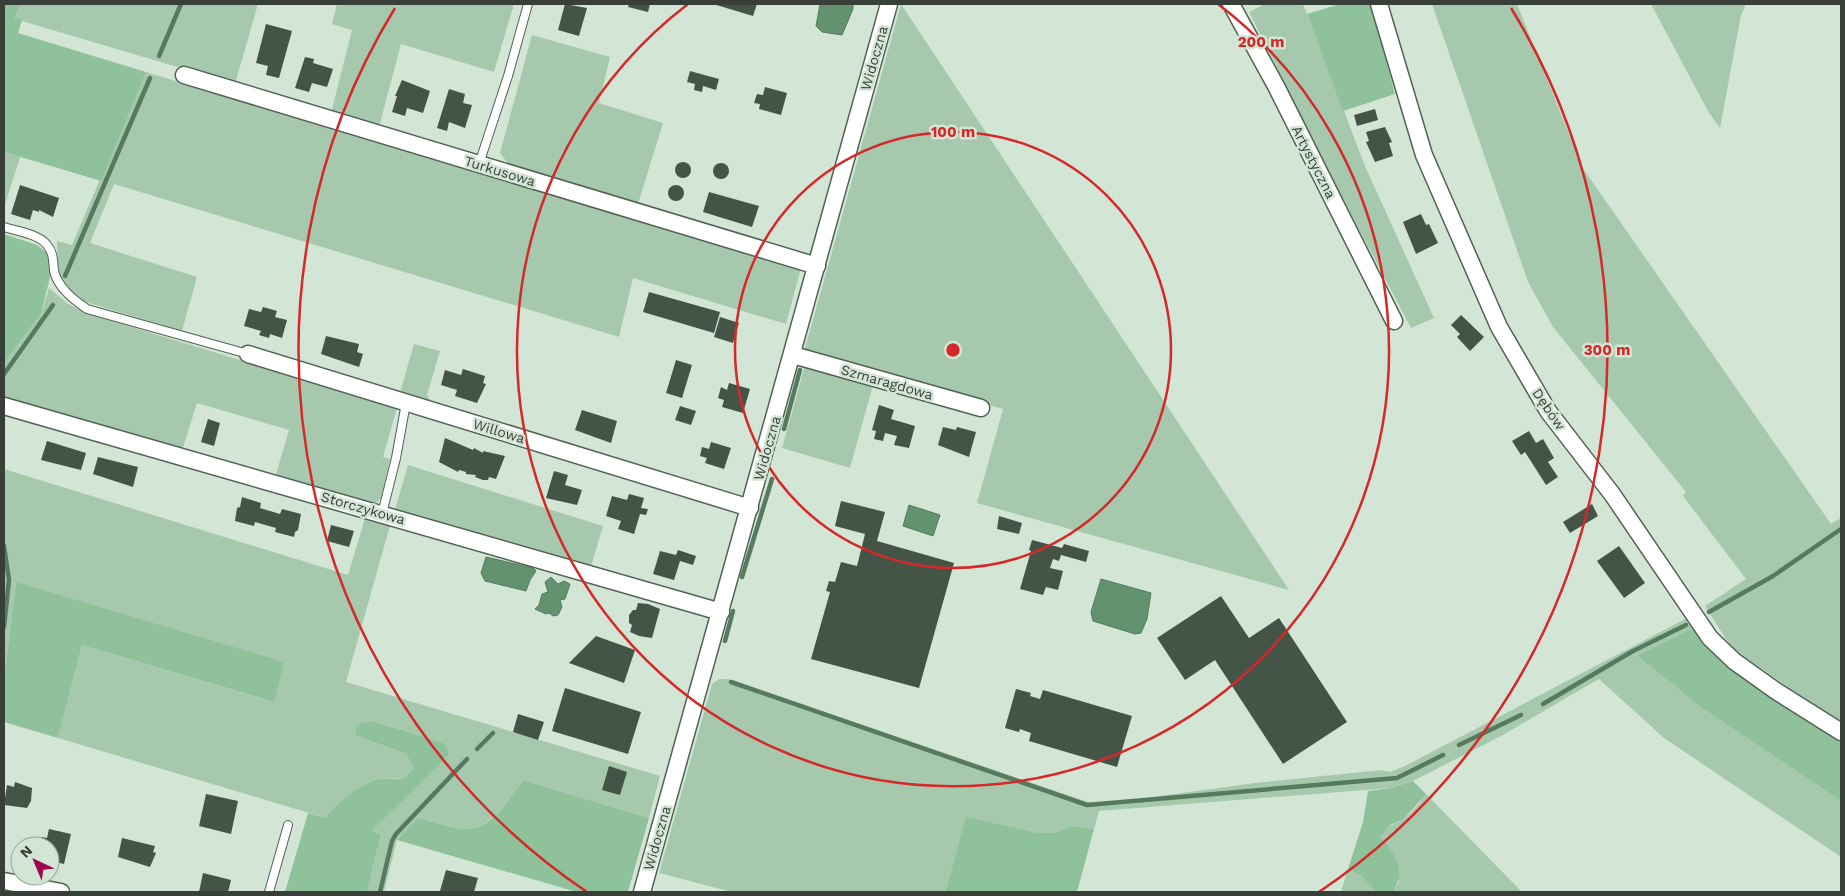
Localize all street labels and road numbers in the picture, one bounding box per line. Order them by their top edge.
street label: Widoczna [857,24,891,92]
street label: Artystyczna [1289,123,1339,201]
street label: Turkusowa [463,153,538,189]
street label: Szmaragdowa [839,361,935,403]
street label: Dębów [1529,385,1569,433]
street label: Widoczna [750,414,784,482]
street label: Willowa [471,416,527,446]
street label: Storczykowa [319,488,407,528]
street label: Widoczna [640,804,674,872]

